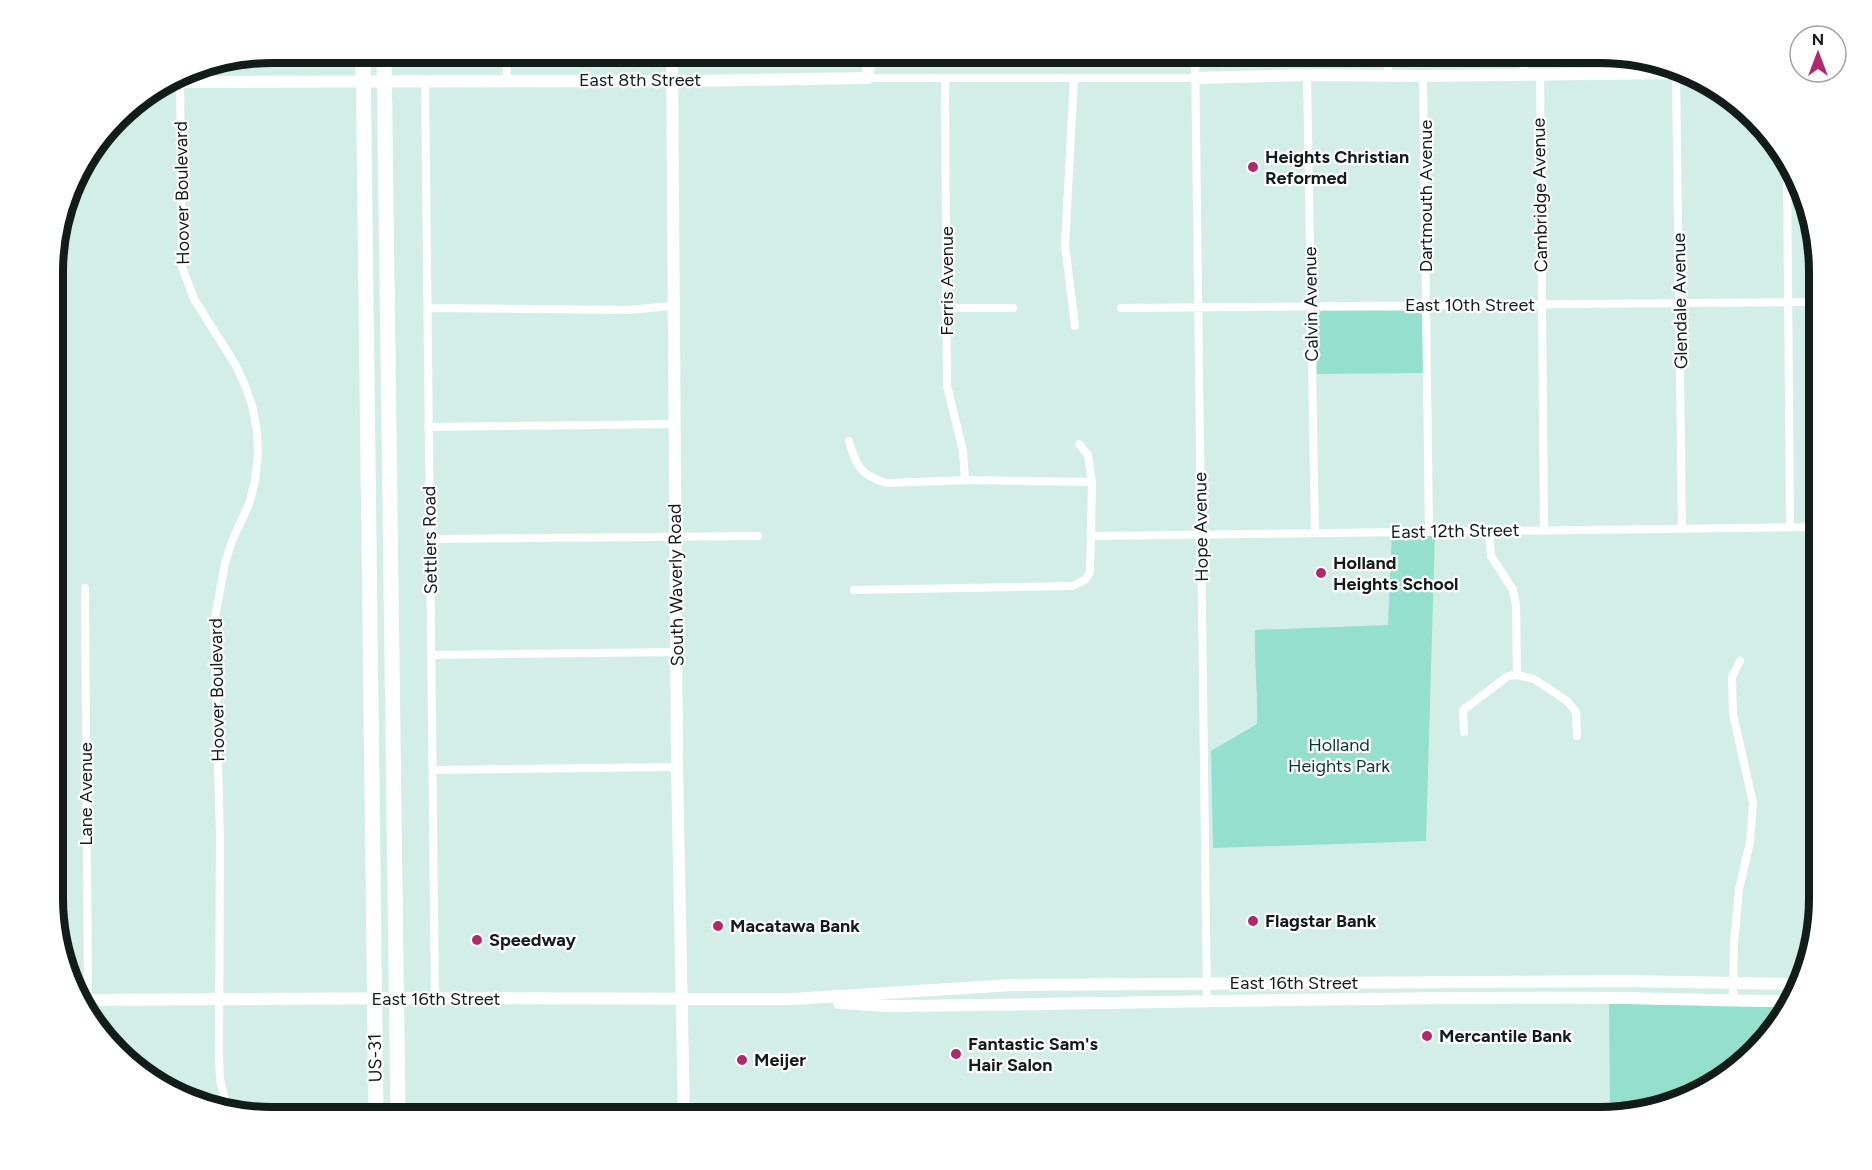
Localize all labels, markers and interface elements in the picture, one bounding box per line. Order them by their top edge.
north arrow [1788,24,1848,84]
text: N [1812,30,1824,49]
street label: East 8th Street [579,69,701,91]
street label: Cambridge Avenue [1528,117,1552,272]
street label: Dartmouth Avenue [1415,120,1437,272]
street label: Hoover Boulevard [170,121,194,265]
place label: Heights Christian Reformed [1265,146,1409,189]
marker: Heights Christian Reformed [1246,160,1260,174]
street label: Ferris Avenue [936,226,958,336]
street label: Glendale Avenue [1668,232,1692,369]
street label: Calvin Avenue [1299,246,1323,362]
street label: East 10th Street [1405,294,1535,316]
street label: Hope Avenue [1189,472,1213,582]
street label: Settlers Road [418,485,442,595]
street label: South Waverly Road [664,503,688,667]
street label: East 12th Street [1390,519,1520,543]
place label: Holland Heights School [1333,552,1459,595]
marker: Holland Heights School [1314,566,1328,580]
street label: Hoover Boulevard [205,618,229,762]
park label: Holland Heights Park [1288,734,1390,777]
street label: Lane Avenue [75,742,97,846]
place label: Flagstar Bank [1265,910,1377,932]
marker: Flagstar Bank [1246,914,1260,928]
place label: Macatawa Bank [730,915,860,937]
marker: Macatawa Bank [711,919,725,933]
place label: Speedway [489,929,576,951]
marker: Speedway [470,933,484,947]
street label: East 16th Street [1230,972,1359,994]
street label: East 16th Street [372,988,501,1010]
place label: Mercantile Bank [1439,1025,1572,1047]
marker: Mercantile Bank [1420,1029,1434,1043]
place label: Fantastic Sam's Hair Salon [968,1033,1098,1076]
street label: US-31 [364,1034,386,1082]
marker: Fantastic Sam's Hair Salon [949,1047,963,1061]
place label: Meijer [754,1049,806,1071]
marker: Meijer [735,1053,749,1067]

